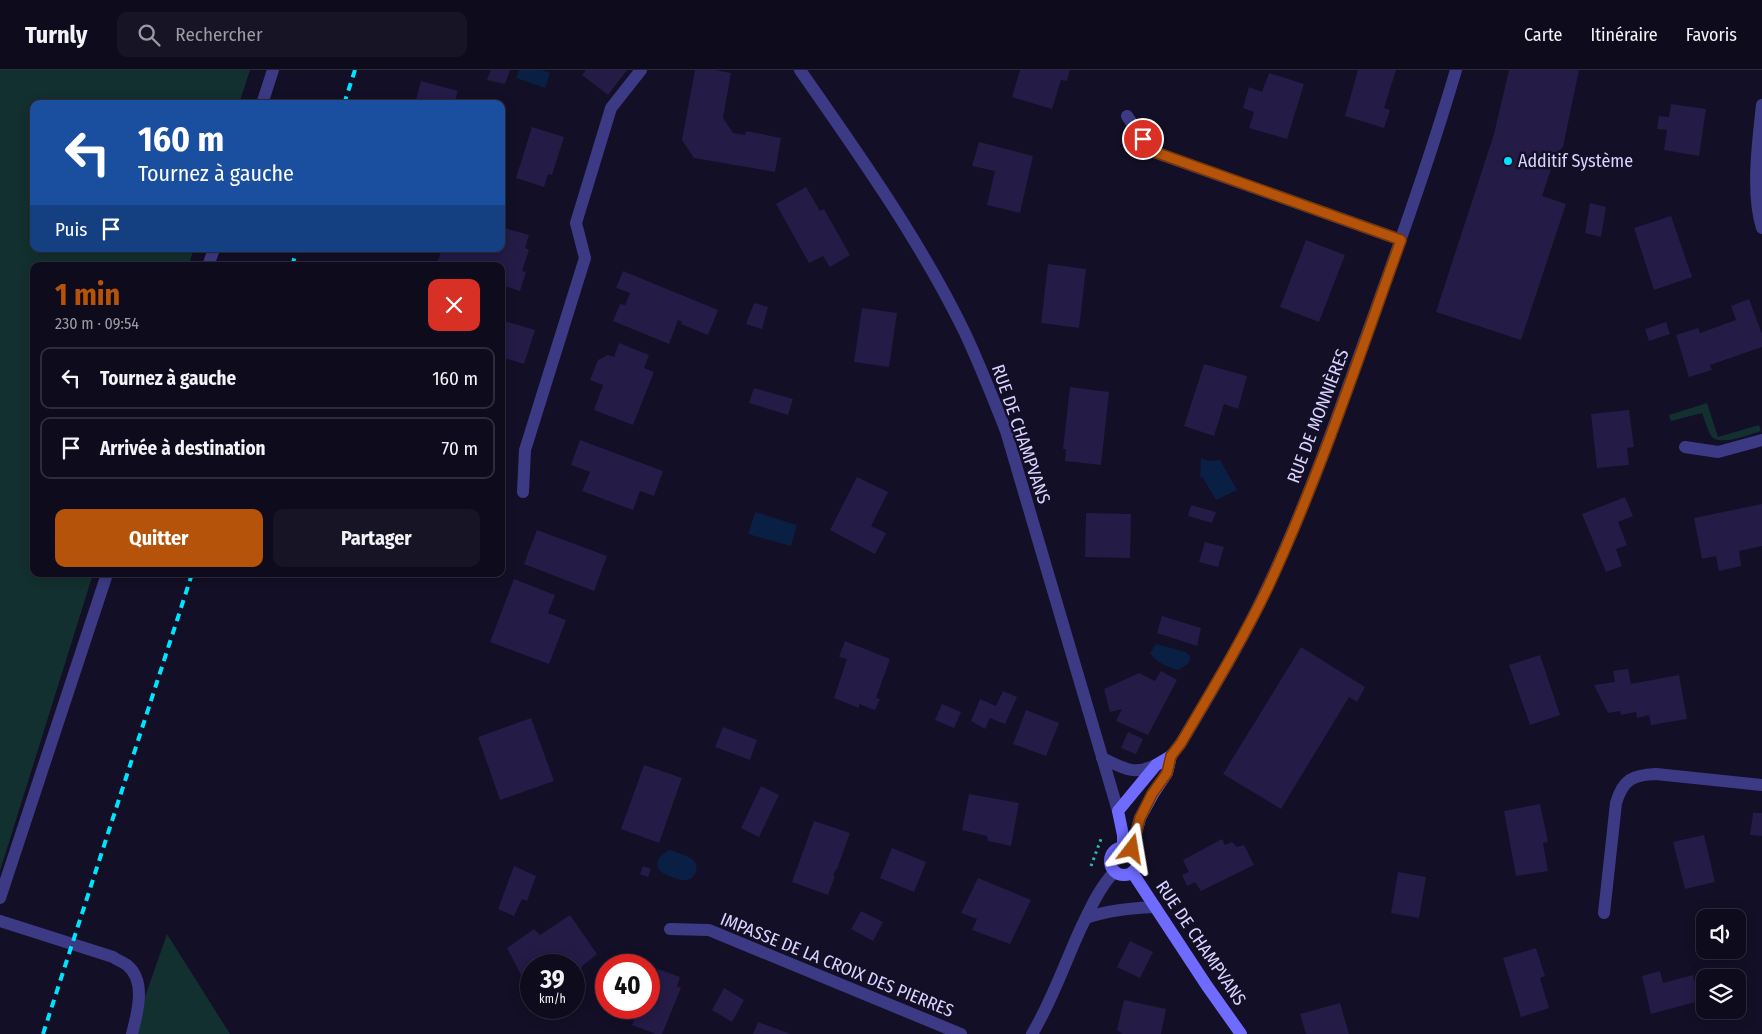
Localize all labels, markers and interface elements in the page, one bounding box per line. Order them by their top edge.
search box [117,12,467,57]
text: Turnly [25,21,87,49]
icon: search [135,21,163,49]
text: Rechercher [175,23,263,46]
text: Carte [1524,24,1562,46]
text: Itinéraire [1590,24,1658,46]
text: Favoris [1686,24,1737,46]
text: 160 m [138,118,224,160]
pin [1122,118,1164,160]
icon: left [55,120,120,185]
icon: arrive [1129,125,1157,153]
place label: Additif Système [1518,150,1633,172]
marker: Additif Système [1502,155,1514,167]
text: Tournez à gauche [138,160,294,187]
icon: arrive [97,215,125,243]
text: Puis [55,218,87,241]
text: 1 min [55,277,120,313]
button: close [428,279,480,331]
text: 230 m · 09:54 [55,314,139,333]
street label: RUE DE MONNIÈRES [1281,345,1354,486]
street label: RUE DE CHAMPVANS [987,362,1055,507]
icon: left [57,364,85,392]
text: Tournez à gauche [100,367,236,390]
text: 160 m [432,367,478,390]
icon: arrive [57,434,85,462]
text: Arrivée à destination [100,437,266,460]
text: 70 m [442,437,478,460]
button: Quitter [55,509,263,567]
button: Partager [273,509,480,567]
position arrow [1105,822,1157,874]
street label: RUE DE CHAMPVANS [1151,876,1251,1010]
street label: IMPASSE DE LA CROIX DES PIERRES [717,908,957,1022]
map controls [1696,909,1746,1019]
button: sound [1696,909,1746,959]
speed limit sign: 40 [595,954,660,1019]
text: 39 [540,965,565,995]
button: layers [1696,969,1746,1019]
text: km/h [539,992,566,1006]

